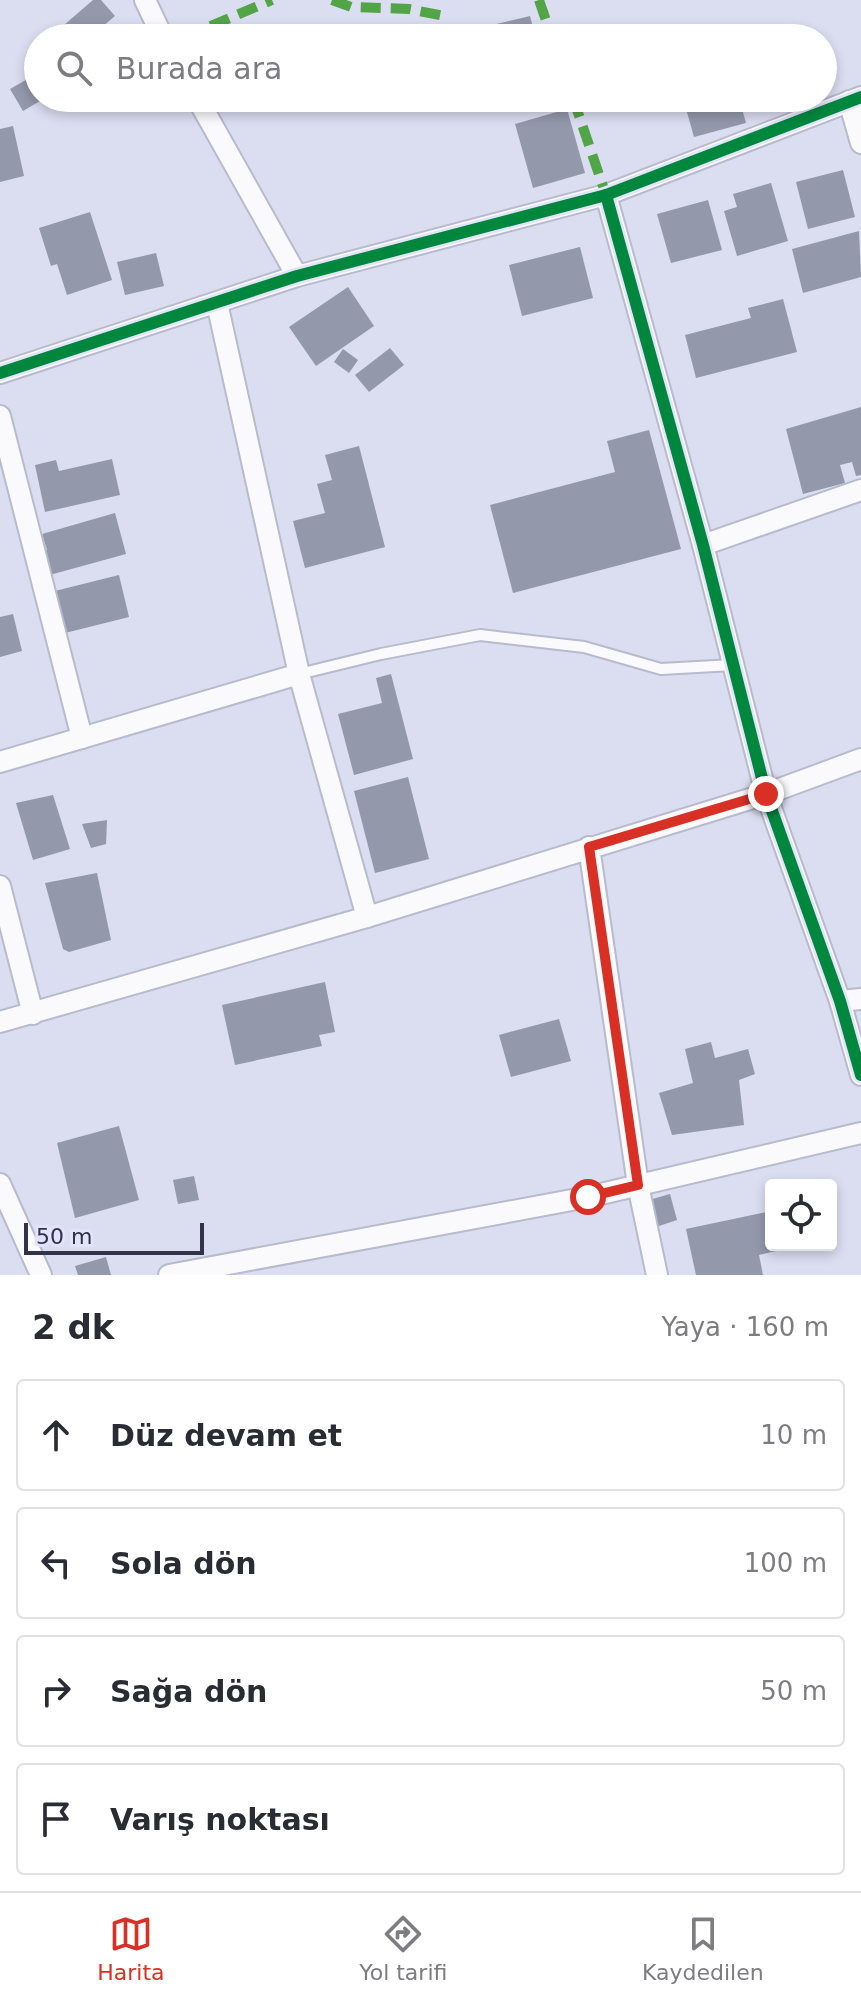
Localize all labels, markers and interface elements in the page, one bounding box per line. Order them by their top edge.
search box [24,24,837,112]
icon: search [52,46,96,90]
text: Burada ara [116,51,282,86]
route end [748,776,784,812]
route start [570,1179,606,1215]
map controls [765,1179,837,1251]
button: locate [765,1179,837,1251]
scale bar [24,1219,204,1255]
text: 50 m [36,1224,92,1249]
text: 2 dk [32,1307,114,1347]
text: Yaya · 160 m [661,1312,829,1342]
icon: ahead [34,1413,78,1457]
text: Düz devam et [110,1418,342,1453]
text: 10 m [760,1420,827,1450]
icon: left [34,1541,78,1585]
text: Sola dön [110,1546,257,1581]
text: 100 m [744,1548,827,1578]
icon: right [34,1669,78,1713]
text: Sağa dön [110,1674,267,1709]
text: 50 m [760,1676,827,1706]
icon: arrive [34,1797,78,1841]
text: Varış noktası [110,1802,330,1837]
tab: Harita [97,1912,165,1985]
tab: Yol tarifi [359,1912,447,1985]
tab: Kaydedilen [642,1912,764,1985]

